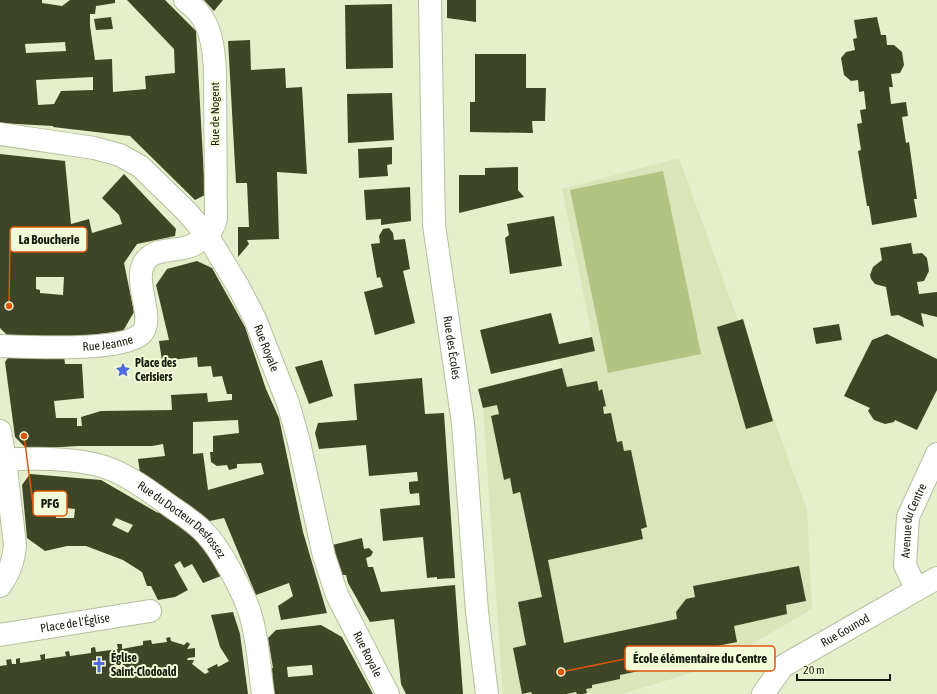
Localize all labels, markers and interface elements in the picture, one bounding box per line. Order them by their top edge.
street label: Rue de Nogent [208,81,222,146]
callout: La Boucherie [10,227,87,252]
text: La Boucherie [18,232,80,247]
street label: Rue des Écoles [440,315,464,380]
street label: Rue Royale [251,323,282,374]
street label: Rue Jeanne [82,332,135,354]
place label: Place des Cerisiers [135,356,177,384]
place icon: Place des Cerisiers [114,361,132,379]
street label: Rue du Docteur Desfossez [135,478,229,561]
street label: Avenue du Centre [898,481,929,558]
callout: PFG [33,491,67,516]
text: PFG [41,496,59,511]
street label: Place de l'Église [39,611,111,635]
street label: Rue Gounod [818,611,872,650]
street label: Rue Royale [350,629,385,679]
callout: École élémentaire du Centre [625,646,775,671]
place label: Église Saint-Clodoald [111,650,177,679]
text: École élémentaire du Centre [633,651,767,666]
church icon: Église Saint-Clodoald [90,656,108,674]
scale bar [797,656,890,682]
text: 20 m [803,663,825,677]

